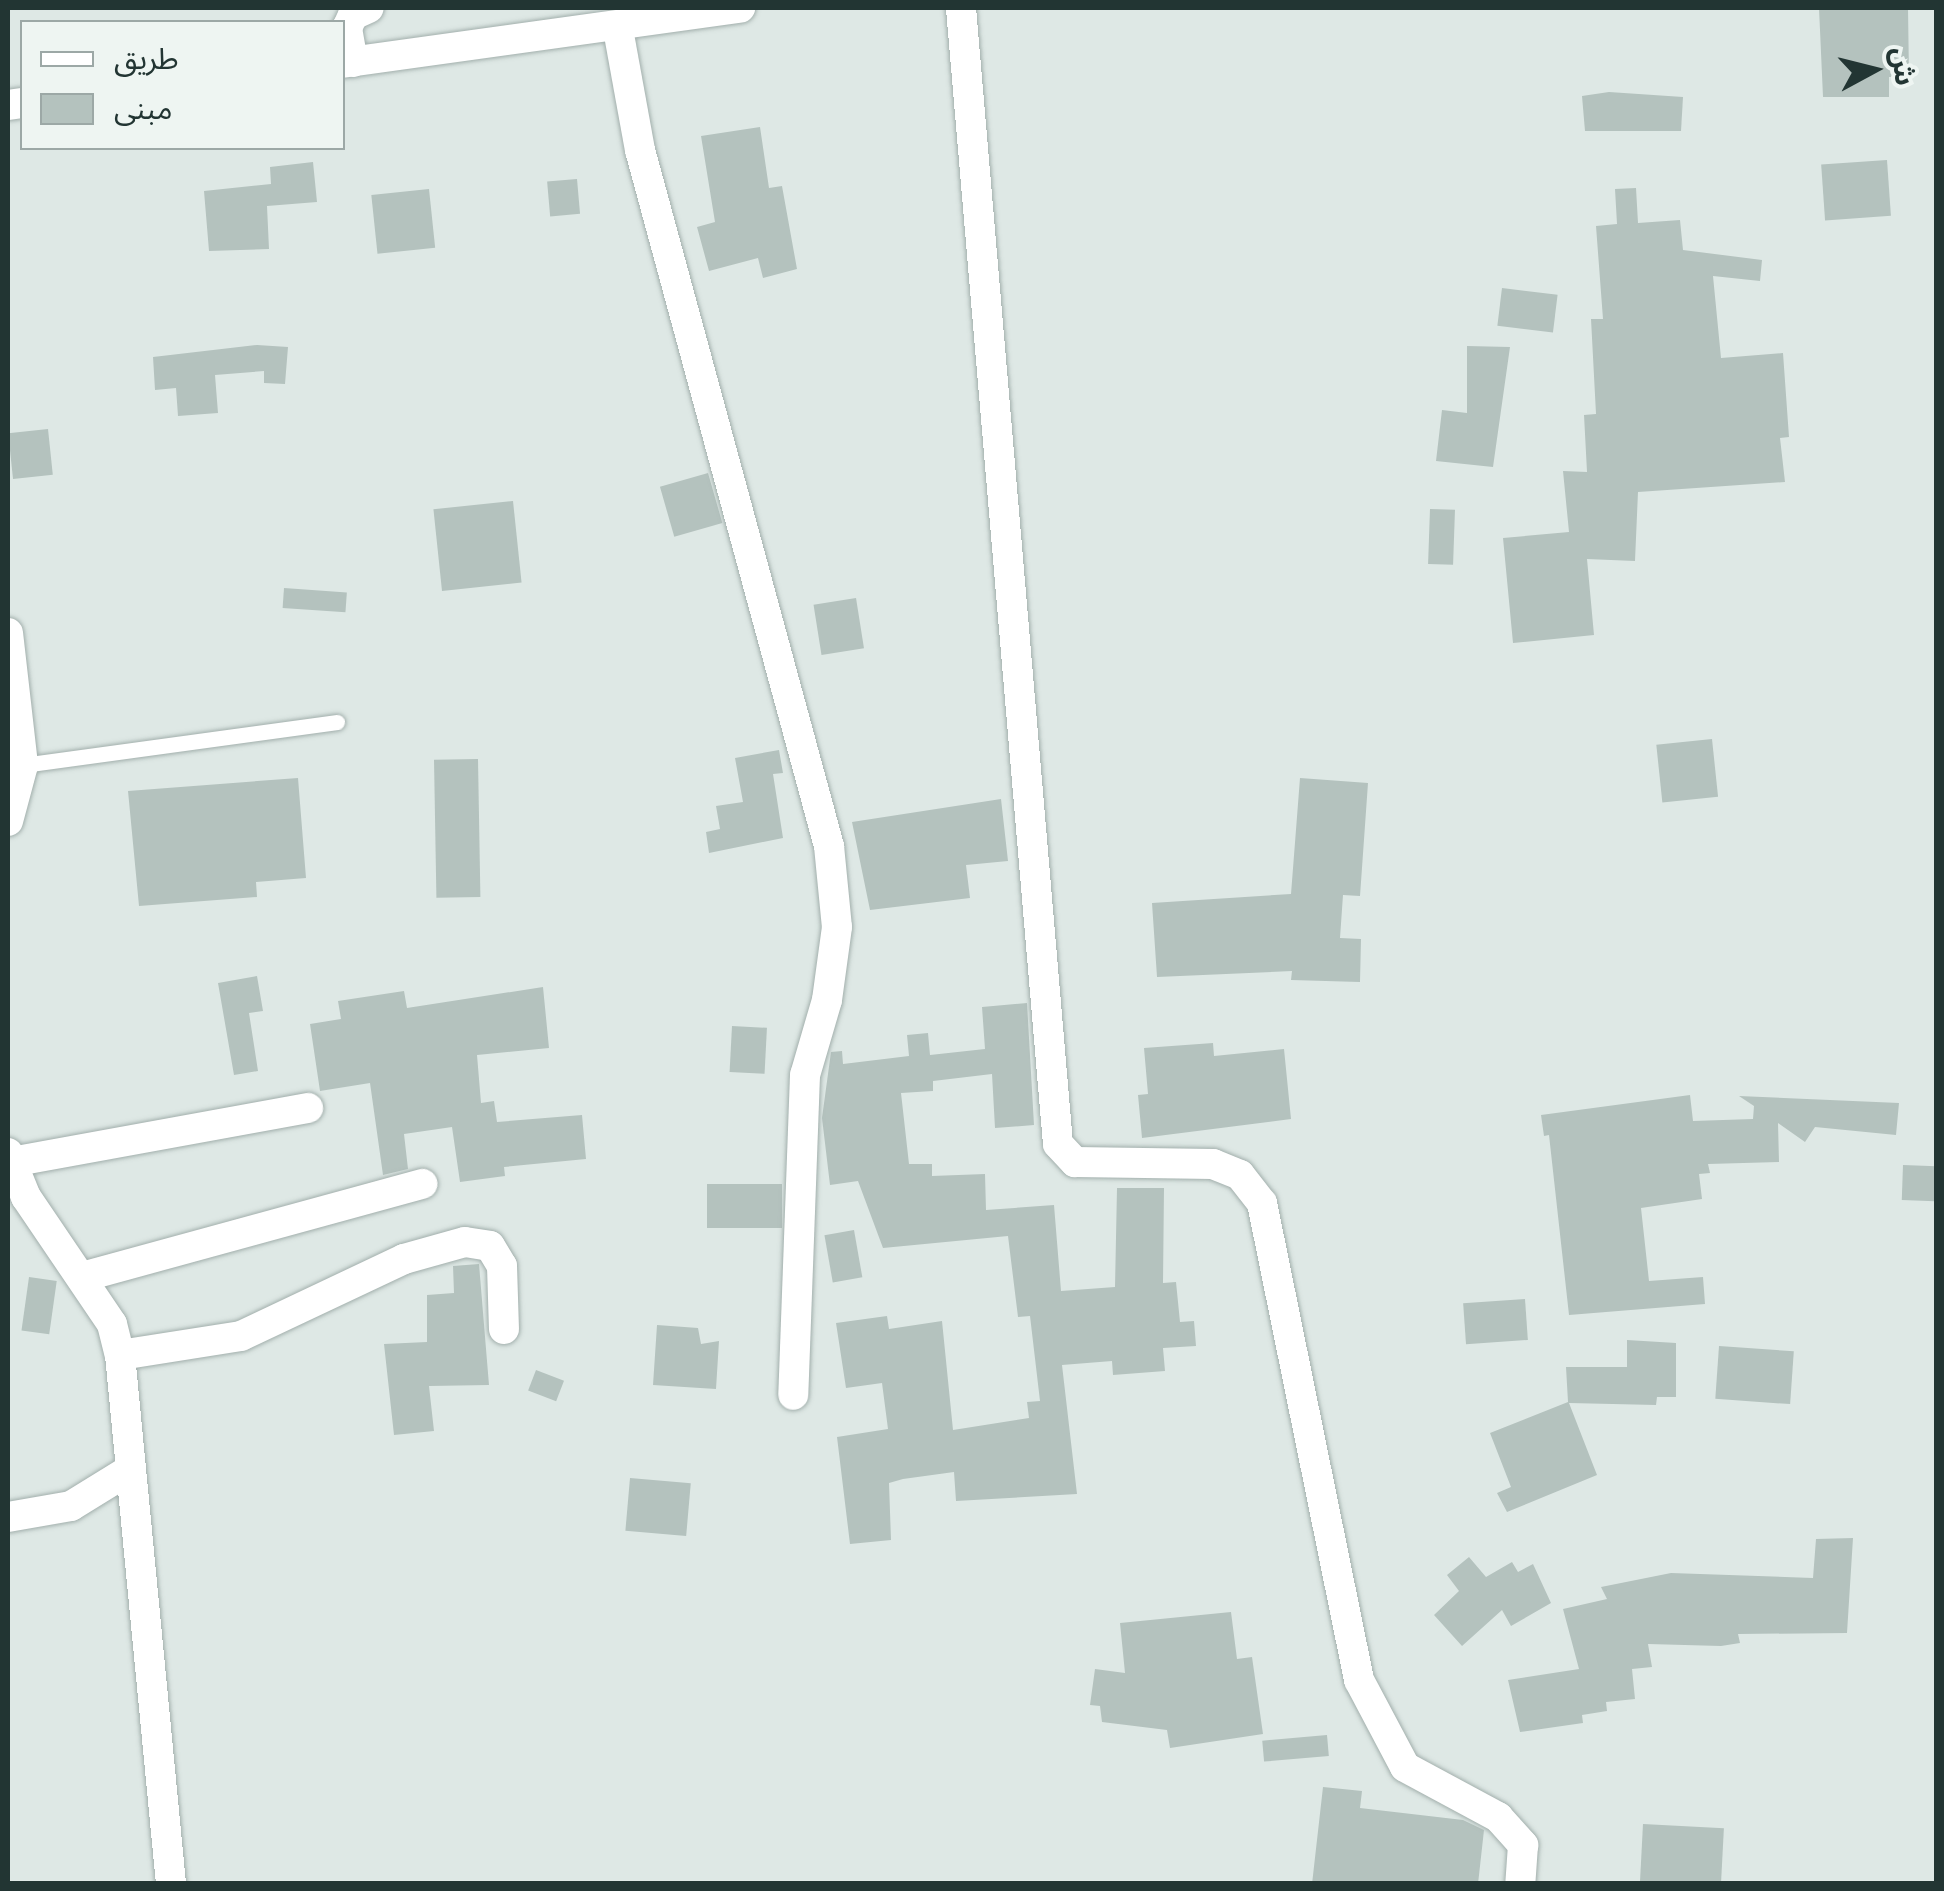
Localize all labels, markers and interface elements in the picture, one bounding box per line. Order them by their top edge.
legend [20,20,345,150]
north arrow [1824,20,1924,120]
text: طريق [114,41,179,75]
text: ش [1886,45,1922,87]
text: مبنى [114,91,172,125]

